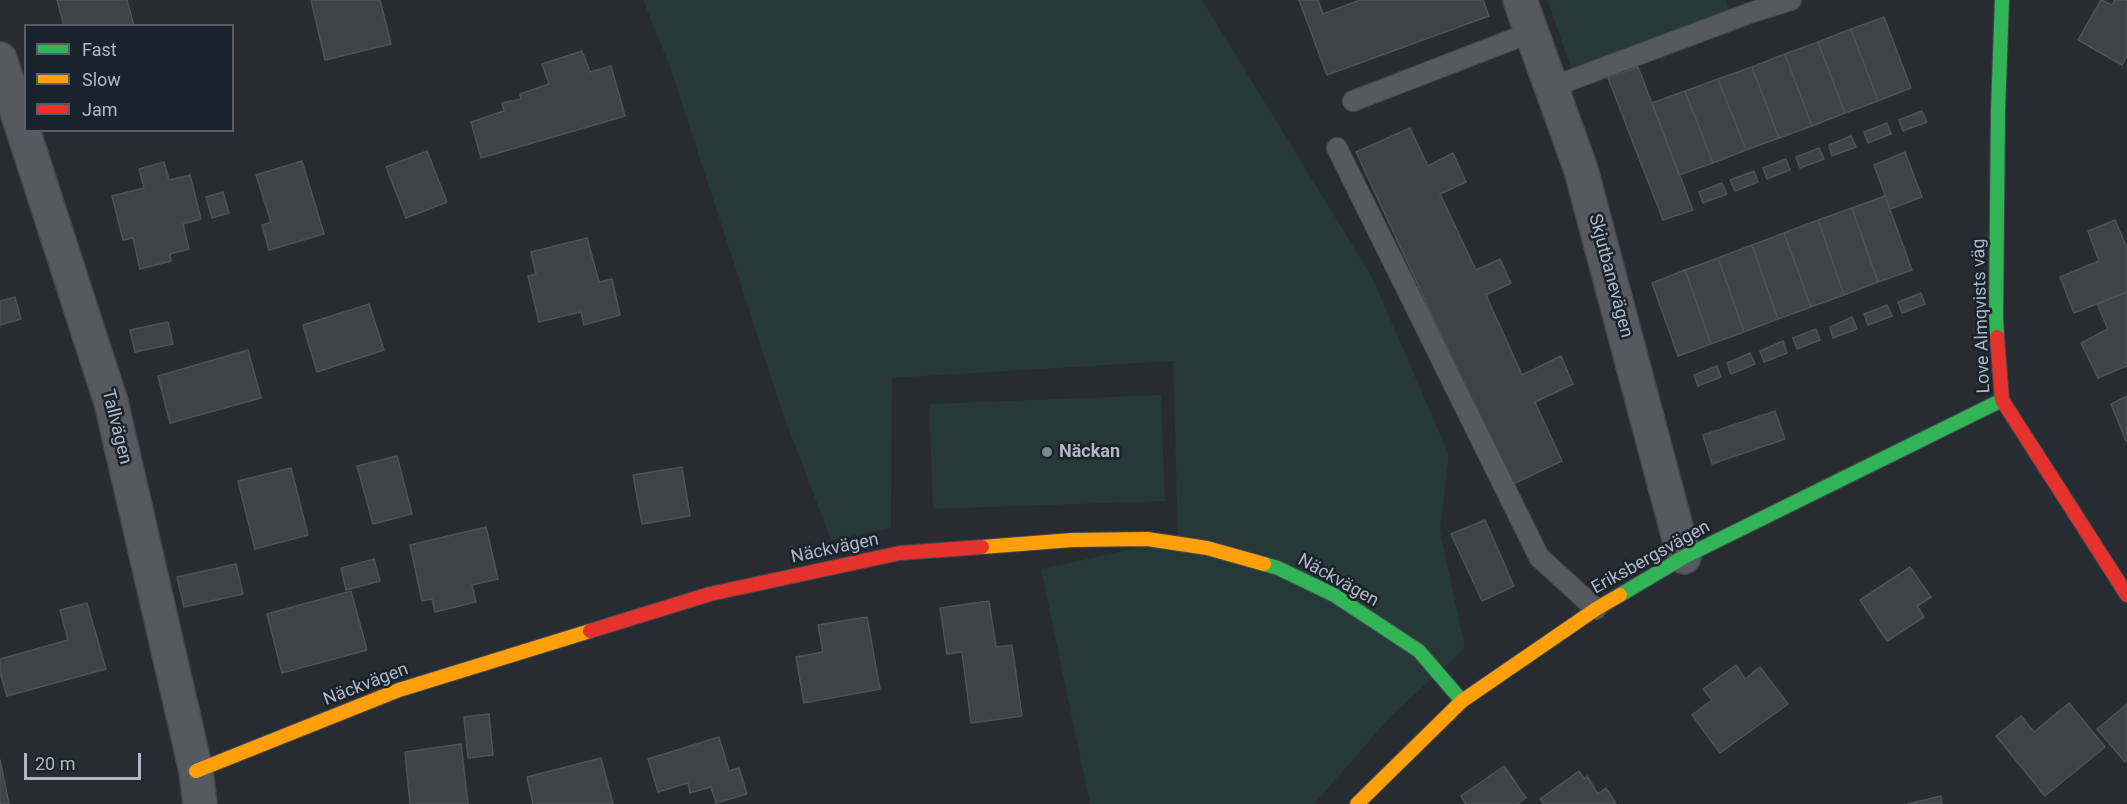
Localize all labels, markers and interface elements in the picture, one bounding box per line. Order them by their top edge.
legend [24,24,234,132]
text: Fast [82,39,117,60]
text: Slow [82,69,121,90]
text: Jam [82,99,118,120]
street label: Skjutbanevägen [1583,212,1637,340]
street label: Love Almqvists väg [1969,238,1995,394]
street label: Tallvägen [96,387,136,467]
place label: Näckan [1059,441,1120,463]
marker: Näckan [1040,445,1054,459]
street label: Eriksbergsvägen [1588,517,1714,599]
street label: Näckvägen [789,529,881,569]
street label: Näckvägen [1294,550,1382,612]
street label: Näckvägen [321,659,411,711]
scale bar [27,741,144,779]
text: 20 m [35,753,75,774]

